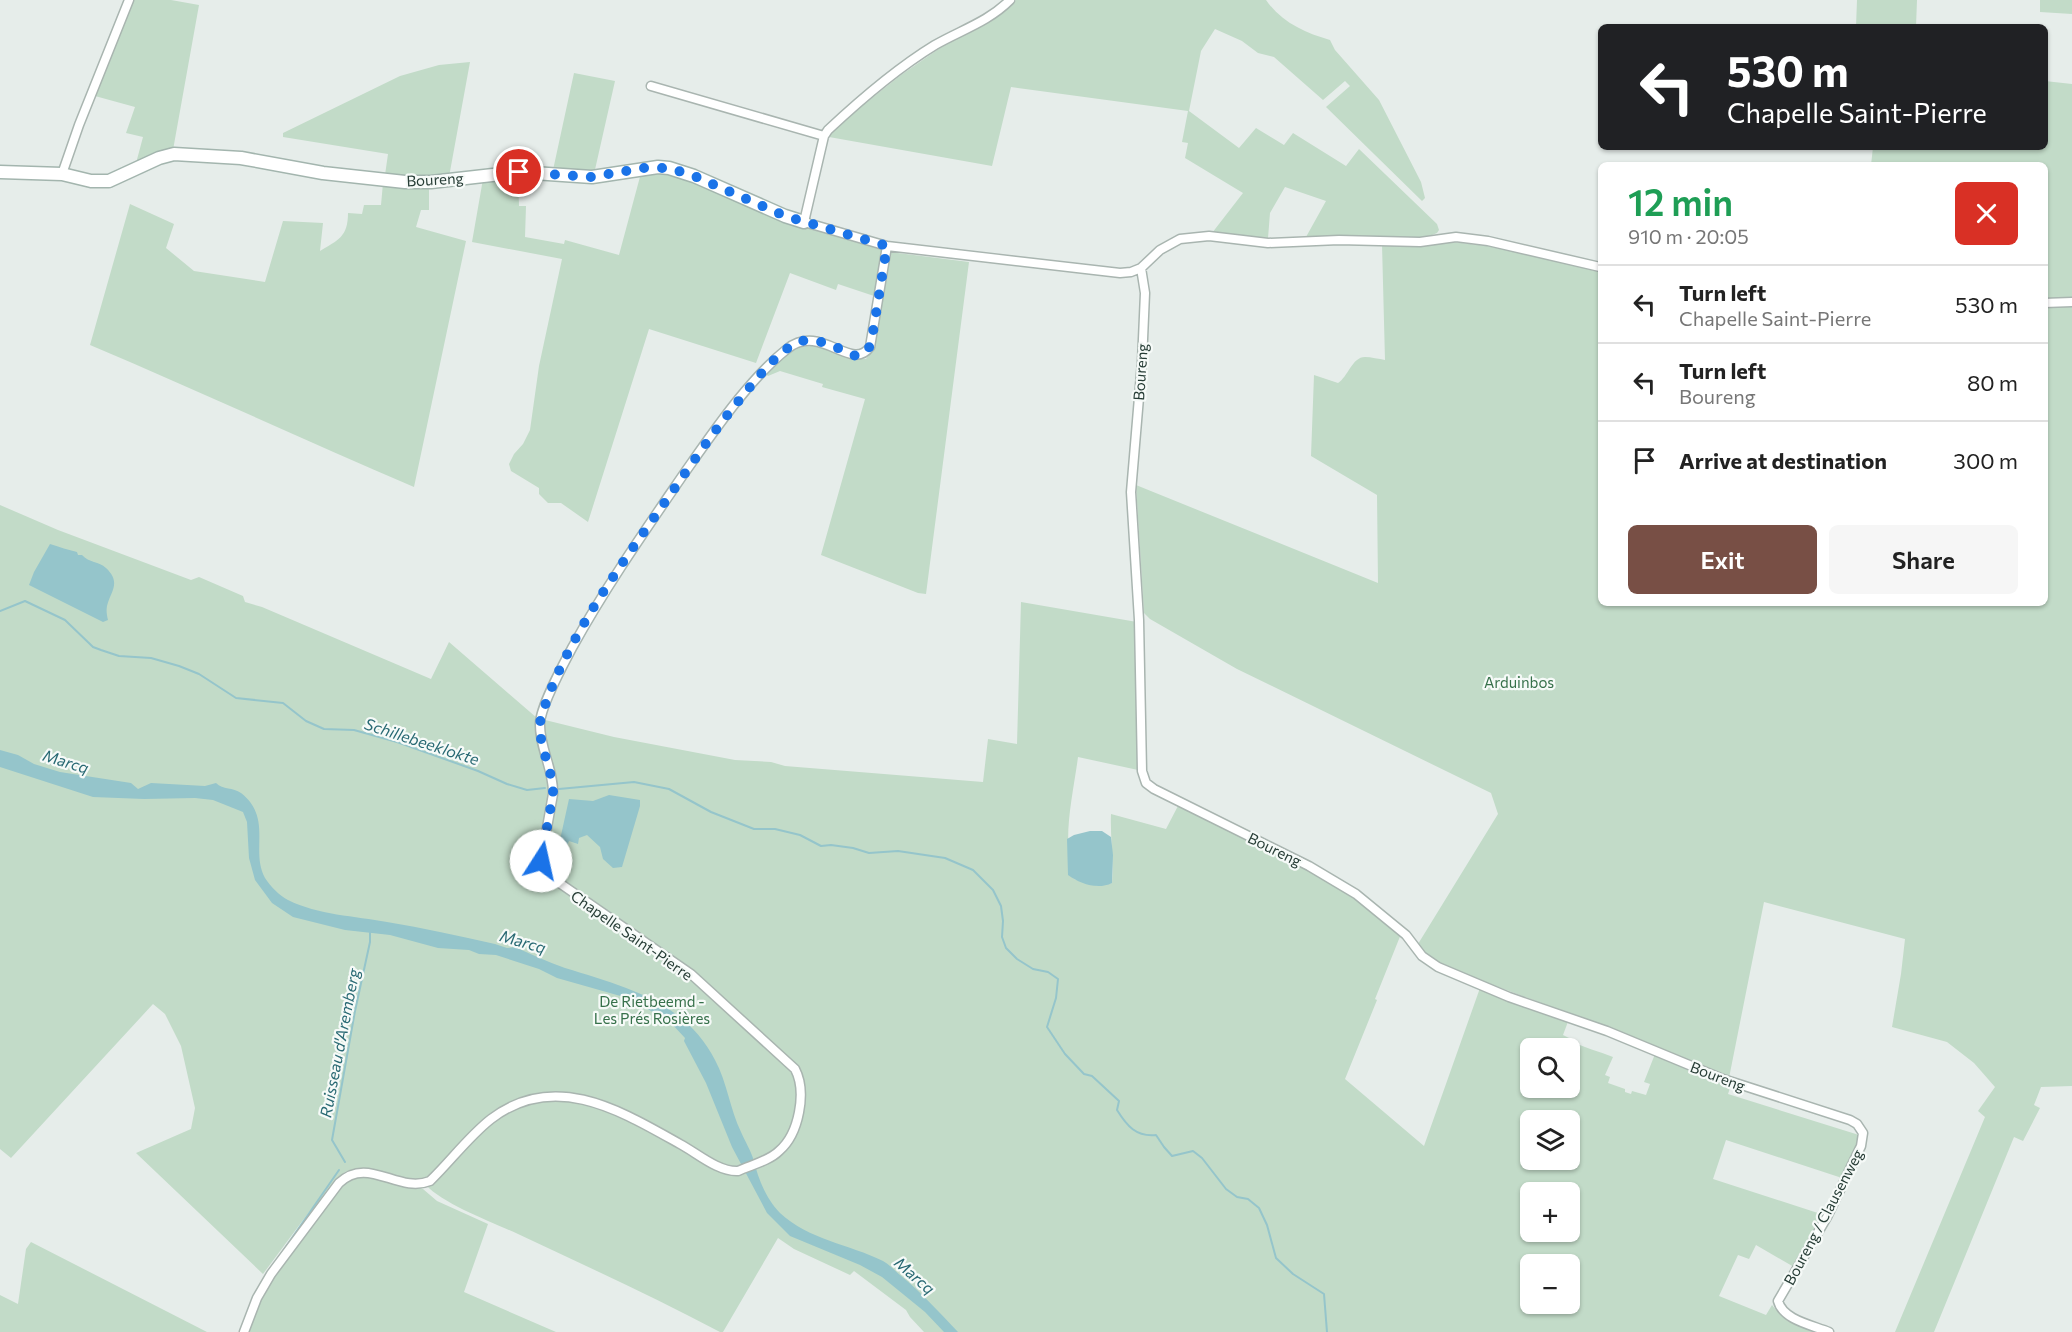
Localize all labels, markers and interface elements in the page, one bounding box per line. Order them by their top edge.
text: 530 m [1727,44,1849,96]
icon: left [1628,48,1706,126]
text: Chapelle Saint-Pierre [1727,96,1987,129]
pin [493,146,544,197]
icon: arrive [502,155,535,188]
street label: Boureng [406,169,464,189]
text: 12 min [1628,179,1733,223]
button: close [1955,182,2018,245]
text: 910 m · 20:05 [1628,224,1749,248]
text: Turn left [1679,279,1766,306]
icon: left [1628,288,1661,321]
text: 530 m [1955,291,2018,318]
text: Chapelle Saint-Pierre [1679,306,1871,330]
street label: Boureng [1129,343,1151,401]
text: Turn left [1679,357,1766,384]
icon: left [1628,366,1661,399]
text: 80 m [1967,369,2018,396]
text: Boureng [1679,384,1756,408]
icon: arrive [1628,444,1661,477]
text: Arrive at destination [1679,447,1887,474]
text: 300 m [1953,447,2018,474]
button: Exit [1628,525,1817,594]
button: Share [1829,525,2018,594]
park label: Arduinbos [1484,673,1554,691]
water label: Schillebeeklokte [362,714,482,769]
water label: Marcq [41,745,91,777]
street label: Boureng [1245,828,1305,870]
position arrow [509,829,573,893]
street label: Chapelle Saint-Pierre [568,886,696,984]
water label: Marcq [498,925,548,957]
water label: Ruisseau d'Aremberg [315,966,363,1119]
park label: De Rietbeemd - Les Prés Rosières [594,992,710,1027]
map controls [1520,1038,1580,1314]
button: search [1520,1038,1580,1098]
street label: Boureng [1688,1057,1748,1095]
button: layers [1520,1110,1580,1170]
street label: Boureng / Clausenweg [1780,1146,1866,1288]
button: + [1520,1182,1580,1242]
water label: Marcq [891,1252,939,1298]
button: − [1520,1254,1580,1314]

